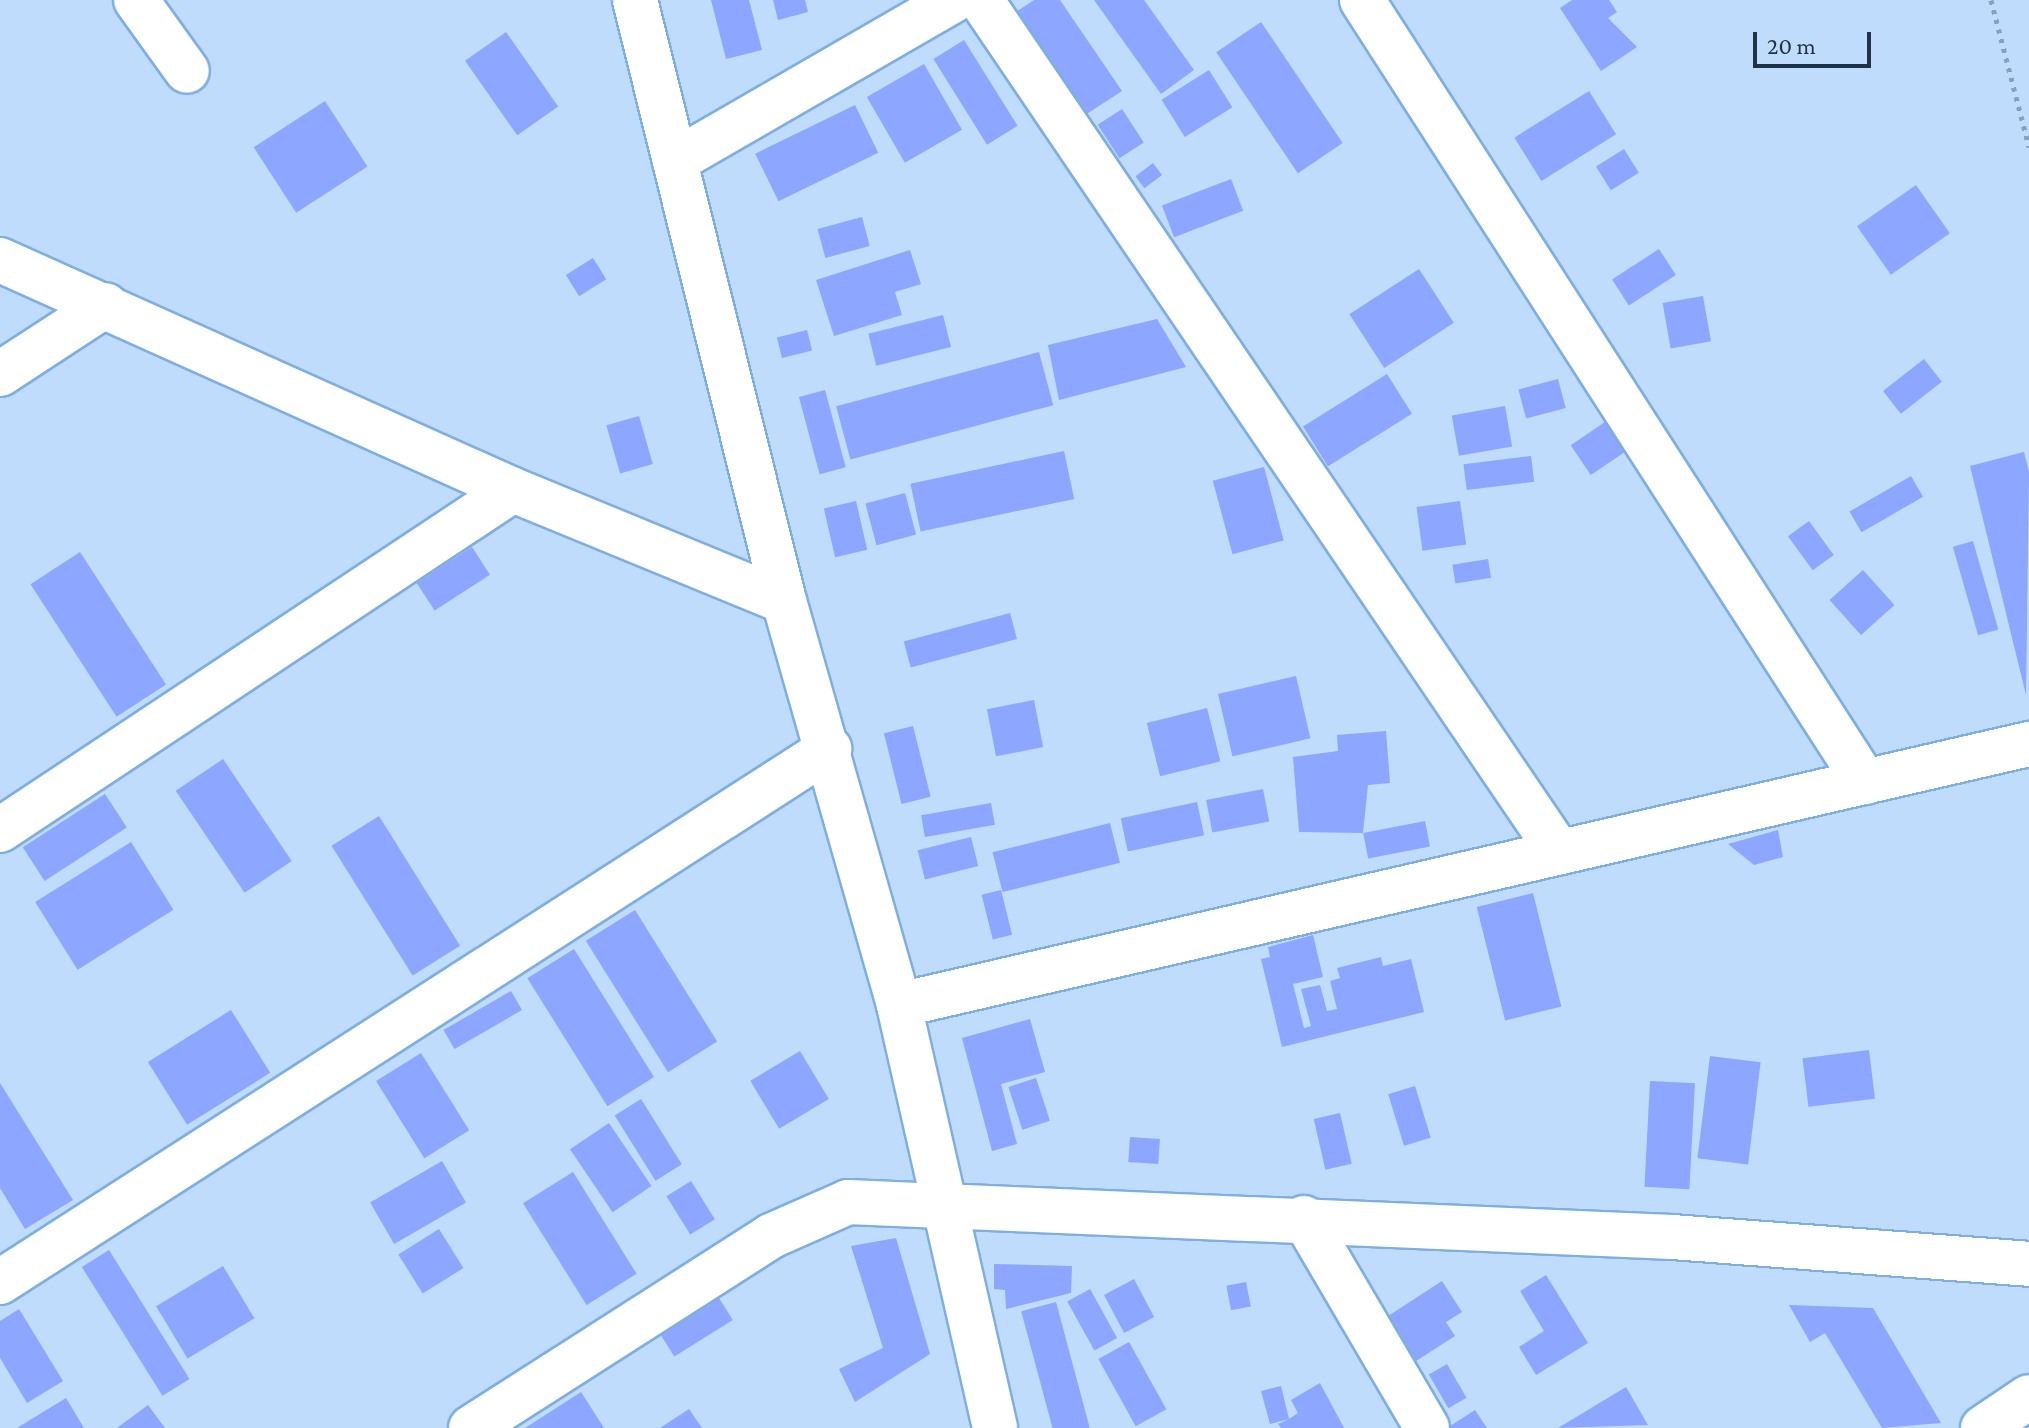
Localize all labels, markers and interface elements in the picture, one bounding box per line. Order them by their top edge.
scale bar [1757,16,1875,66]
text: 20 m [1767,32,1816,59]

